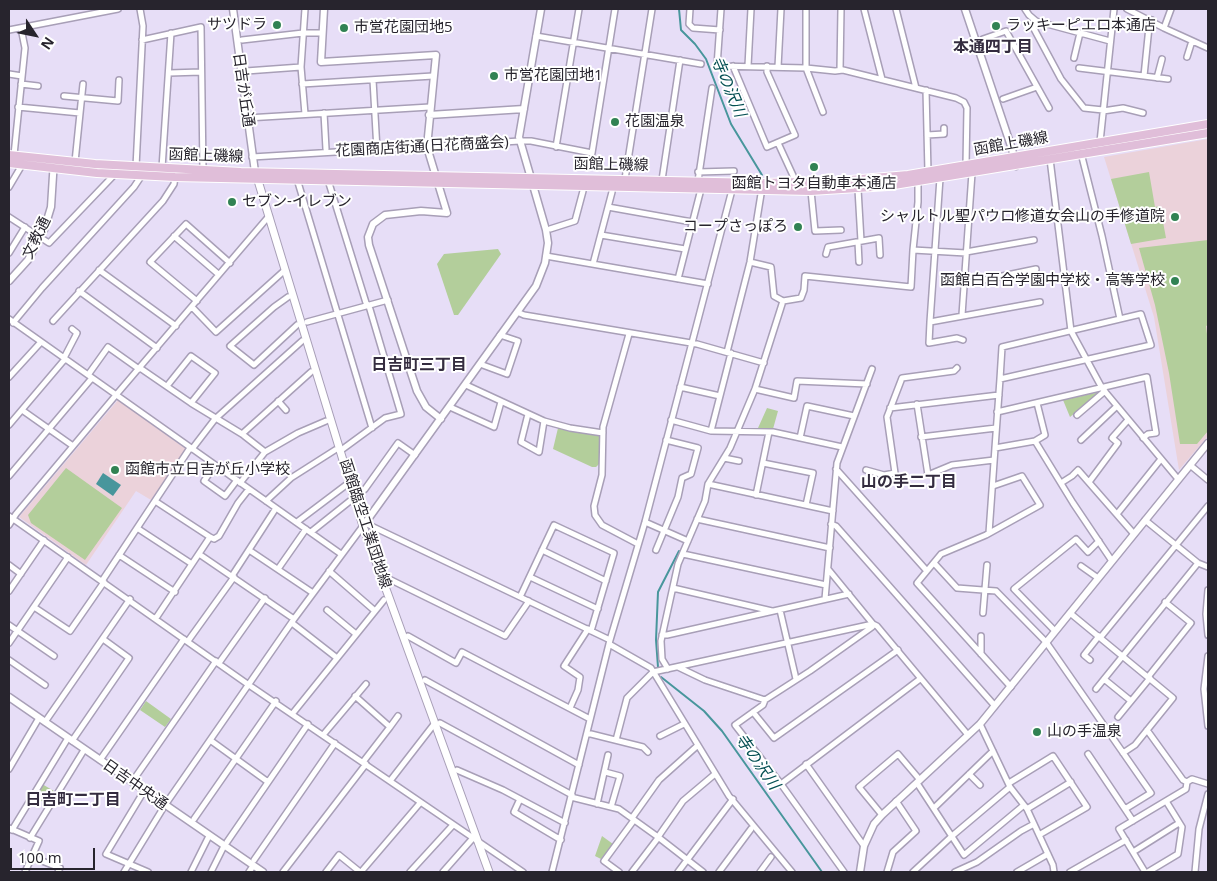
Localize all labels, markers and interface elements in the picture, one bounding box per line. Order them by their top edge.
north arrow [10,10,60,60]
place label: サツドラ [207,16,267,34]
place label: ラッキーピエロ本通店 [1006,17,1156,35]
marker: サツドラ [271,19,283,31]
place label: 市営花園団地5 [354,19,453,37]
marker: ラッキーピエロ本通店 [990,20,1002,32]
marker: 市営花園団地5 [338,22,350,34]
text: N [37,34,59,54]
district label: 本通四丁目 [953,37,1033,57]
street label: 日吉が丘通 [229,52,257,128]
water label: 寺の沢川 [707,54,749,120]
place label: 市営花園団地1 [504,67,603,85]
marker: 市営花園団地1 [488,70,500,82]
place label: 花園温泉 [625,113,685,131]
marker: 花園温泉 [609,116,621,128]
street label: 函館上磯線 [973,129,1049,159]
street label: 花園商店街通(日花商盛会) [335,133,509,161]
street label: 函館上磯線 [168,146,244,166]
street label: 函館上磯線 [573,155,649,175]
marker: 函館トヨタ自動車本通店 [808,161,820,173]
place label: 函館トヨタ自動車本通店 [732,175,896,193]
place label: セブン-イレブン [242,193,352,211]
marker: セブン-イレブン [226,196,238,208]
place label: シャルトル聖パウロ修道女会山の手修道院 [880,208,1165,226]
marker: シャルトル聖パウロ修道女会山の手修道院 [1169,211,1181,223]
street label: 文教通 [19,214,55,262]
place label: コープさっぽろ [683,218,788,236]
marker: コープさっぽろ [792,221,804,233]
place label: 函館白百合学園中学校・高等学校 [940,272,1165,290]
marker: 函館白百合学園中学校・高等学校 [1169,275,1181,287]
district label: 日吉町三丁目 [371,355,467,375]
street label: 函館臨空工業団地線 [336,457,394,591]
place label: 函館市立日吉が丘小学校 [125,461,290,479]
marker: 函館市立日吉が丘小学校 [109,464,121,476]
district label: 山の手二丁目 [861,472,957,492]
place label: 山の手温泉 [1047,723,1122,741]
marker: 山の手温泉 [1031,726,1043,738]
water label: 寺の沢川 [731,730,783,794]
street label: 日吉中央通 [99,756,171,814]
district label: 日吉町二丁目 [25,790,121,810]
scale bar [12,838,98,870]
text: 100 m [18,847,62,867]

